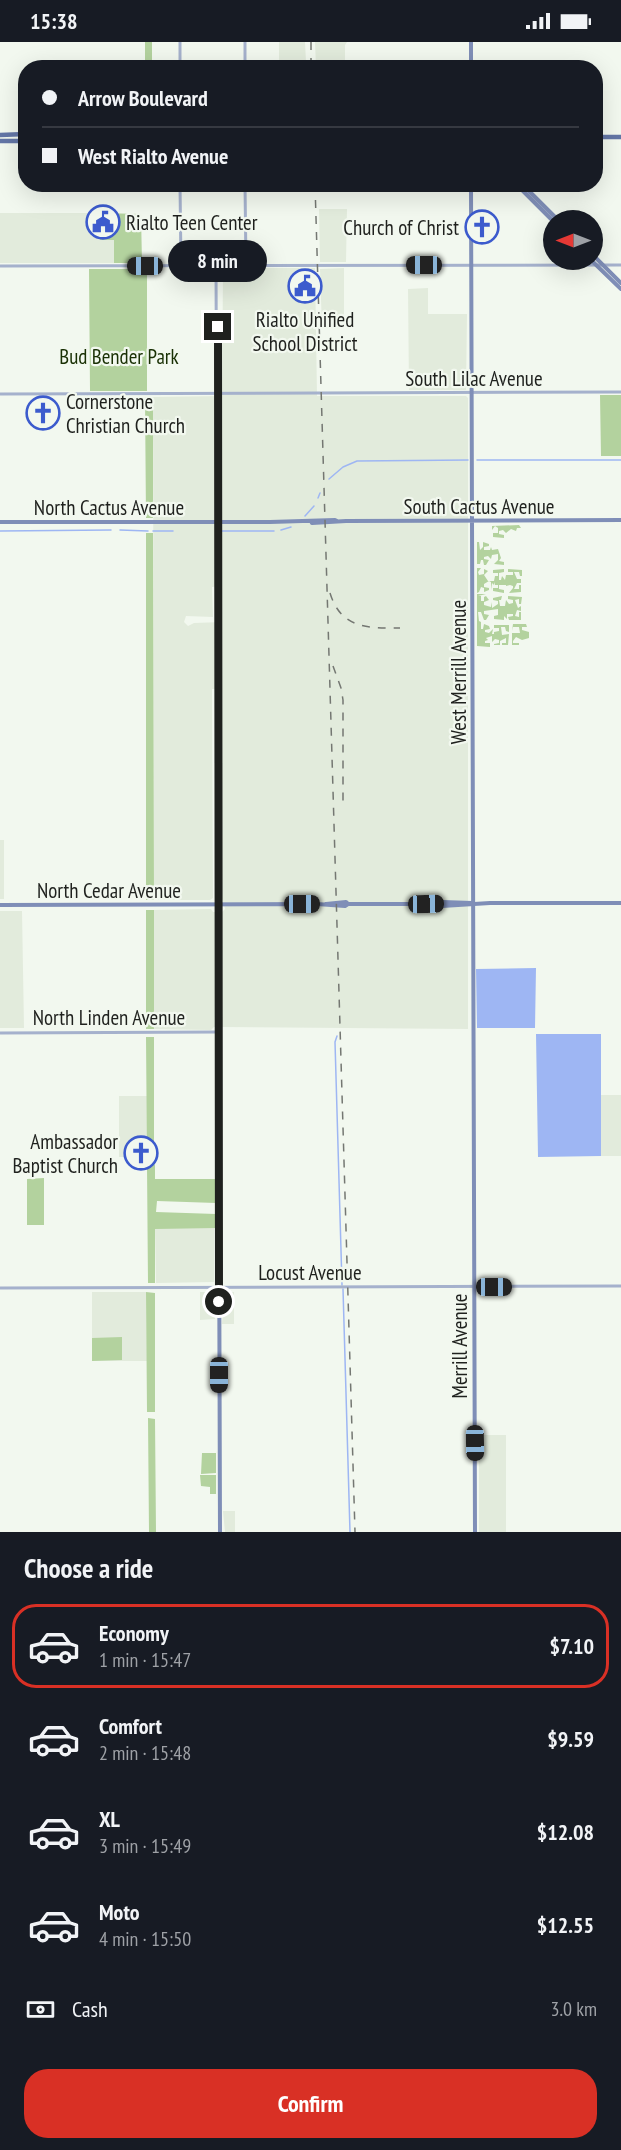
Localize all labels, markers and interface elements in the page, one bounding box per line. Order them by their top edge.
text: 15:38 [30,7,78,35]
text: Arrow Boulevard [78,84,208,112]
text: West Rialto Avenue [78,142,228,170]
public building icon: Rialto Teen Center [85,204,121,240]
place label: Rialto Teen Center [126,209,258,236]
church icon: Church of Christ [464,209,500,245]
north arrow [543,210,603,270]
map controls [543,210,603,270]
place label: Church of Christ [343,214,459,241]
callout: 8 min [168,240,268,282]
text: 8 min [197,248,238,274]
car [406,256,442,274]
car [127,257,163,275]
public building icon: Rialto Unified School District [287,268,323,304]
place label: Rialto Unified School District [252,306,358,357]
route end [204,313,231,340]
park label: Bud Bender Park [59,343,179,370]
street label: South Lilac Avenue [405,365,543,392]
place label: Cornerstone Christian Church [66,388,185,439]
church icon: Cornerstone Christian Church [25,395,61,431]
street label: South Cactus Avenue [404,493,554,520]
street label: North Cactus Avenue [34,494,184,521]
street label: West Merrill Avenue [445,600,472,744]
street label: North Cedar Avenue [37,877,181,904]
car [284,895,320,913]
car [408,895,444,913]
street label: North Linden Avenue [33,1004,185,1031]
place label: Ambassador Baptist Church [12,1128,118,1179]
church icon: Ambassador Baptist Church [123,1135,159,1171]
street label: Locust Avenue [258,1259,362,1286]
car [476,1278,512,1296]
route start [205,1288,232,1315]
street label: Merrill Avenue [446,1294,473,1398]
car [210,1357,228,1393]
car [466,1425,484,1461]
text: Choose a ride [24,1551,153,1585]
icon: car [27,1619,81,1673]
text: Economy [99,1619,169,1647]
text: $7.10 [549,1632,594,1660]
text: 1 min · 15:47 [99,1647,191,1673]
icon: car [27,1712,81,1766]
text: Comfort [99,1712,162,1740]
text: $9.59 [547,1725,594,1753]
text: 2 min · 15:48 [99,1740,191,1766]
icon: car [27,1805,81,1859]
text: XL [99,1805,120,1833]
text: $12.08 [537,1818,594,1846]
text: 3 min · 15:49 [99,1833,191,1859]
icon: car [27,1898,81,1952]
text: Moto [99,1898,140,1926]
text: $12.55 [537,1911,594,1939]
text: 4 min · 15:50 [99,1926,191,1952]
icon: cash [24,1993,57,2026]
text: Cash [72,1995,108,2023]
text: 3.0 km [550,1996,597,2022]
button: Confirm [24,2069,597,2138]

